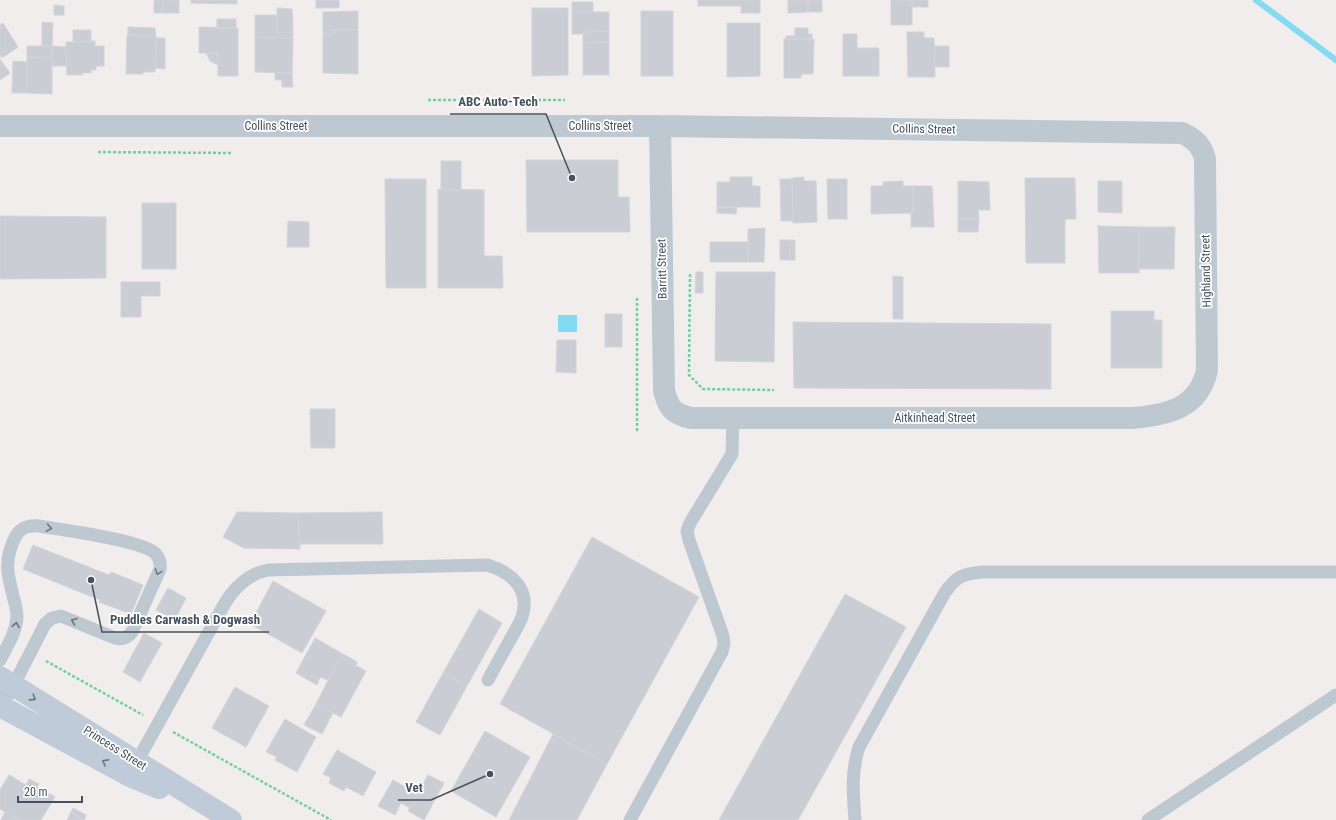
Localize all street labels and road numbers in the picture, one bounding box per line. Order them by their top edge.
street label: Collins Street [244,119,308,133]
street label: Collins Street [568,119,632,133]
street label: Collins Street [892,121,956,137]
street label: Highland Street [1198,234,1214,308]
street label: Barritt Street [654,238,670,299]
street label: Aitkinhead Street [894,411,976,425]
street label: Princess Street [81,723,150,773]

